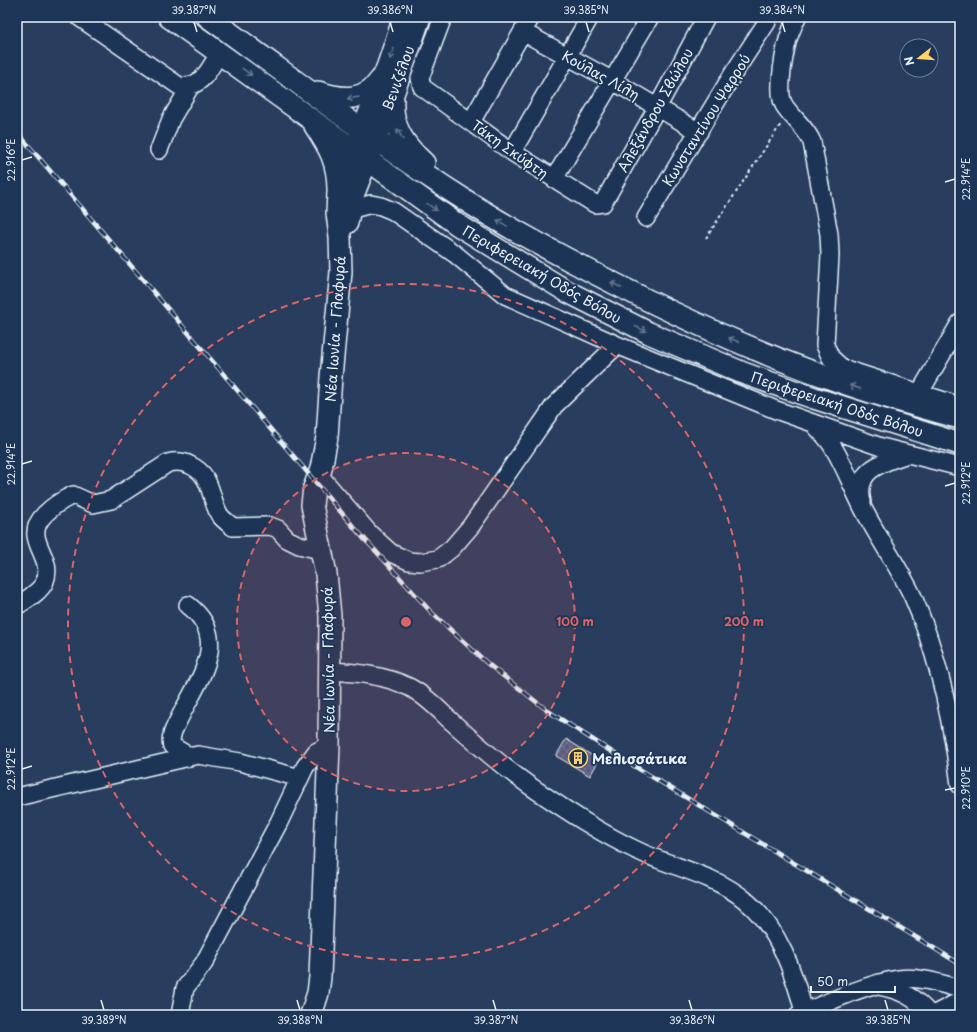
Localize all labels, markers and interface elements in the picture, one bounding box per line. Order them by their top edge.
text: 39.387°N [172,2,217,17]
text: 39.386°N [367,2,413,17]
text: 39.385°N [563,2,609,17]
text: 39.384°N [759,2,805,17]
north arrow [899,38,939,78]
street label: Βενιζέλου [377,43,419,113]
street label: Αλεξάνδρου Σβώλου [612,44,698,176]
street label: Κούλας Λίλη [558,45,644,105]
one-way arrow [388,47,395,60]
street label: Κωνσταντίνου Ψαρρού [657,50,755,190]
text: N [899,54,918,68]
one-way arrow [241,68,252,76]
one-way arrow [346,94,359,102]
street label: Τάκη Σκύφτη [467,115,553,183]
one-way arrow [395,128,403,140]
text: 22.916°E [3,139,18,181]
text: 22.914°E [958,158,973,200]
one-way arrow [427,203,438,211]
one-way arrow [496,219,508,227]
street label: Περιφερειακή Οδός Βόλου [459,220,625,328]
street label: Νέα Ιωνία - Γλαφυρά [319,255,351,403]
one-way arrow [611,281,623,289]
one-way arrow [635,326,647,333]
one-way arrow [729,336,741,344]
street label: Περιφερειακή Οδός Βόλου [748,366,926,442]
one-way arrow [850,383,862,391]
text: 22.914°E [3,443,18,485]
text: 22.912°E [958,461,973,505]
street label: Νέα Ιωνία - Γλαφυρά [316,587,340,733]
text: 100 m [556,612,594,630]
text: 200 m [724,612,764,630]
centre of rings [399,615,413,629]
text: 22.912°E [3,747,18,791]
building icon: Μελισσάτικα [567,747,589,769]
place label: Μελισσάτικα [592,748,687,769]
text: 22.910°E [958,766,973,810]
scale bar [811,968,895,994]
text: 50 m [817,972,848,990]
text: 39.389°N [81,1012,127,1027]
text: 39.388°N [277,1012,323,1027]
text: 39.387°N [474,1012,519,1027]
text: 39.386°N [669,1012,715,1027]
text: 39.385°N [865,1012,911,1027]

